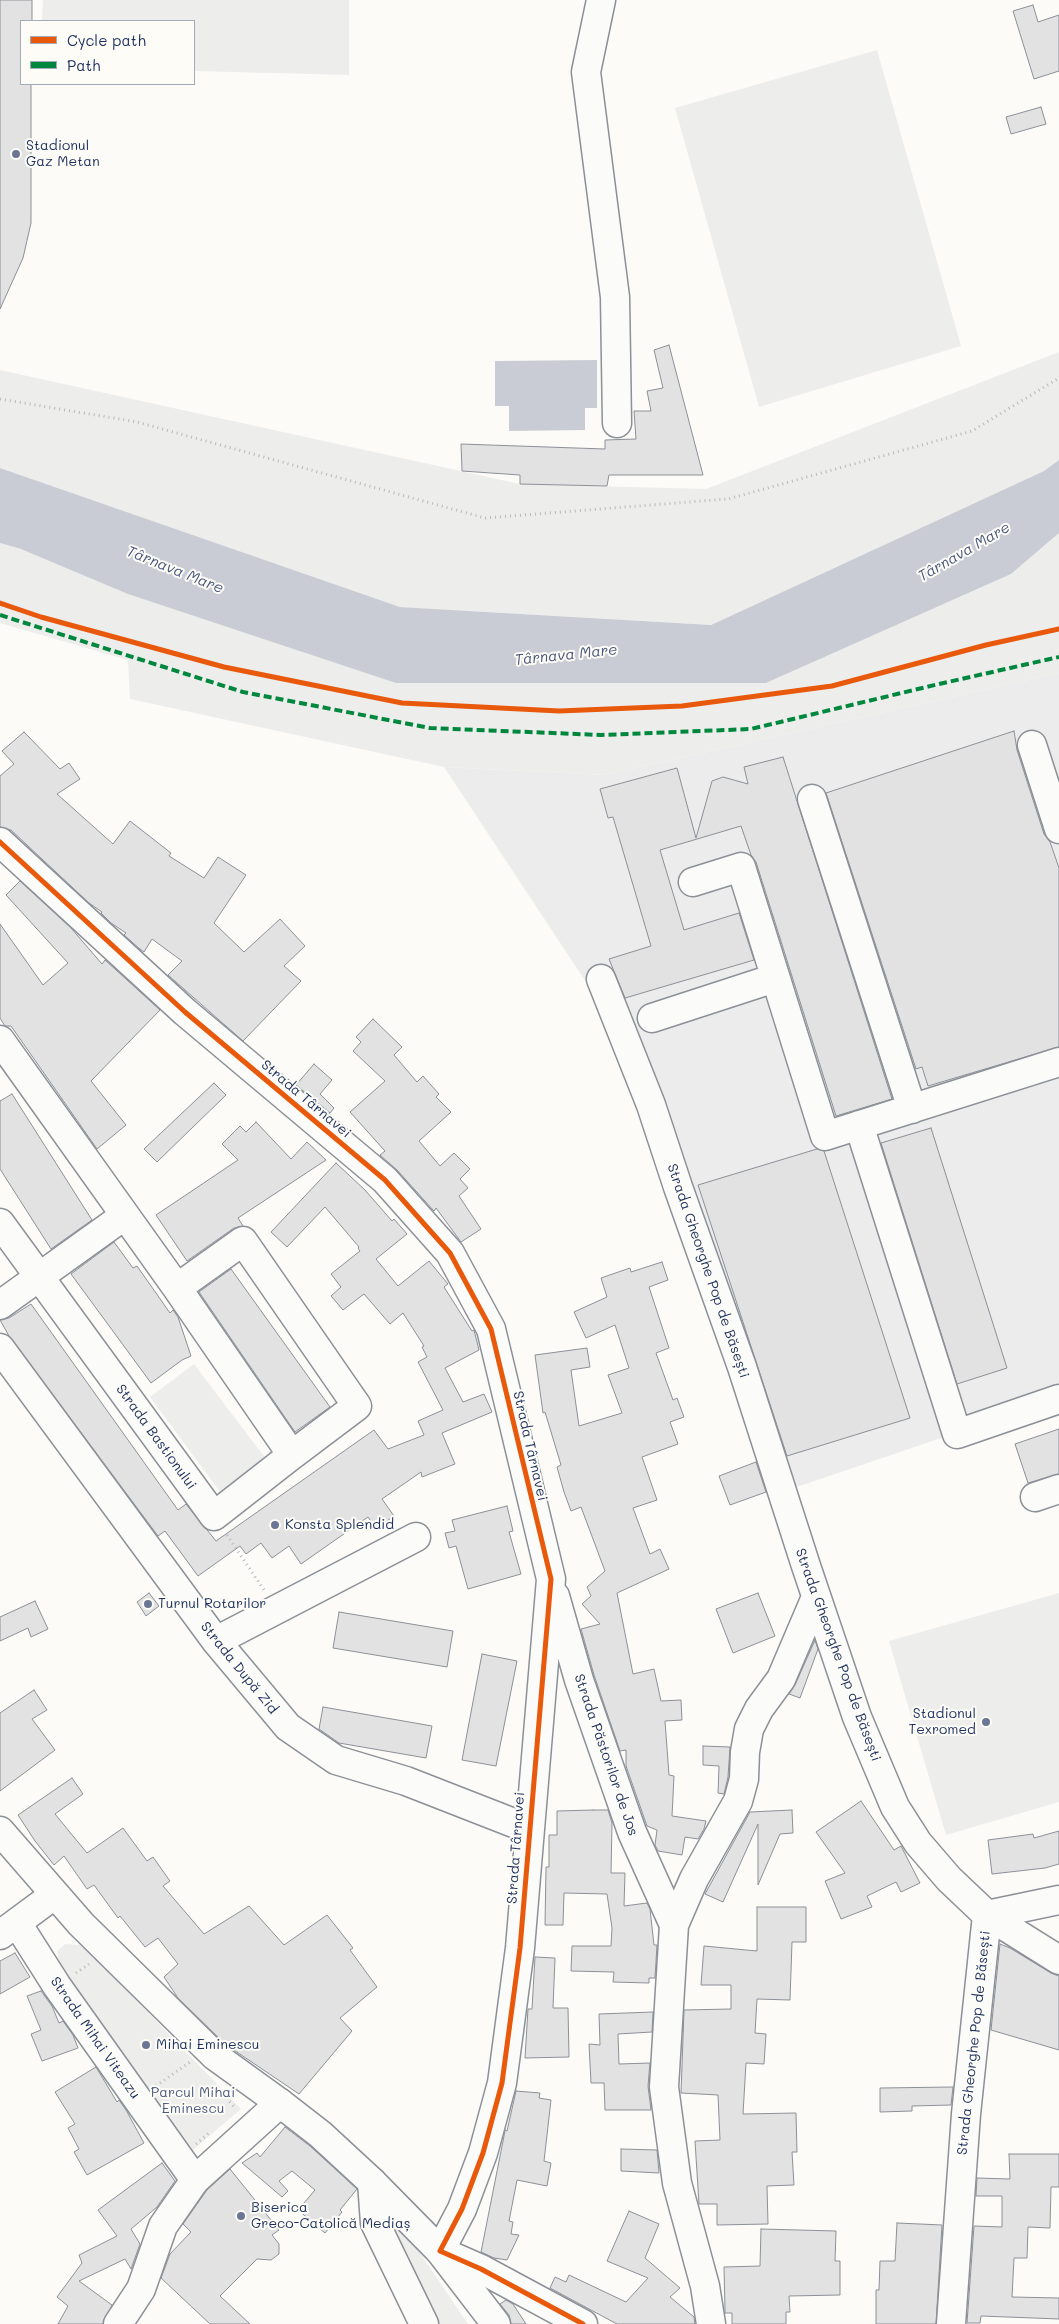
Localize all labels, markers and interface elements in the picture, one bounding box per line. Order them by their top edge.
legend [20,20,195,85]
text: Cycle path [67,30,146,50]
text: Path [67,55,101,75]
place label: Stadionul Gaz Metan [26,138,100,170]
marker: Stadionul Gaz Metan [10,148,22,160]
water label: Târnava Mare [915,518,1013,586]
water label: Târnava Mare [124,542,226,598]
water label: Târnava Mare [514,641,618,669]
street label: Strada Târnavei [258,1056,354,1142]
street label: Strada Gheorghe Pop de Băsești [663,1162,753,1380]
street label: Strada Bastionului [112,1381,200,1493]
street label: Strada Târnavei [509,1389,551,1503]
place label: Konsta Splendid [285,1517,394,1533]
marker: Konsta Splendid [269,1519,281,1531]
street label: Strada Gheorghe Pop de Băsești [792,1546,884,1764]
place label: Turnul Rotarilor [158,1596,266,1612]
marker: Turnul Rotarilor [142,1598,154,1610]
street label: Strada După Zid [197,1619,281,1717]
street label: Strada Păstorilor de Jos [570,1672,642,1838]
place label: Stadionul Texromed [908,1706,976,1738]
marker: Stadionul Texromed [980,1716,992,1728]
street label: Strada Târnavei [504,1791,528,1905]
street label: Strada Gheorghe Pop de Băsești [954,1930,994,2156]
street label: Strada Mihai Viteazu [47,1974,143,2102]
place label: Mihai Eminescu [156,2037,259,2053]
marker: Mihai Eminescu [140,2039,152,2051]
park label: Parcul Mihai Eminescu [151,2085,235,2118]
place label: Biserica Greco-Catolică Mediaș [251,2200,410,2232]
marker: Biserica Greco-Catolică Mediaș [235,2210,247,2222]

